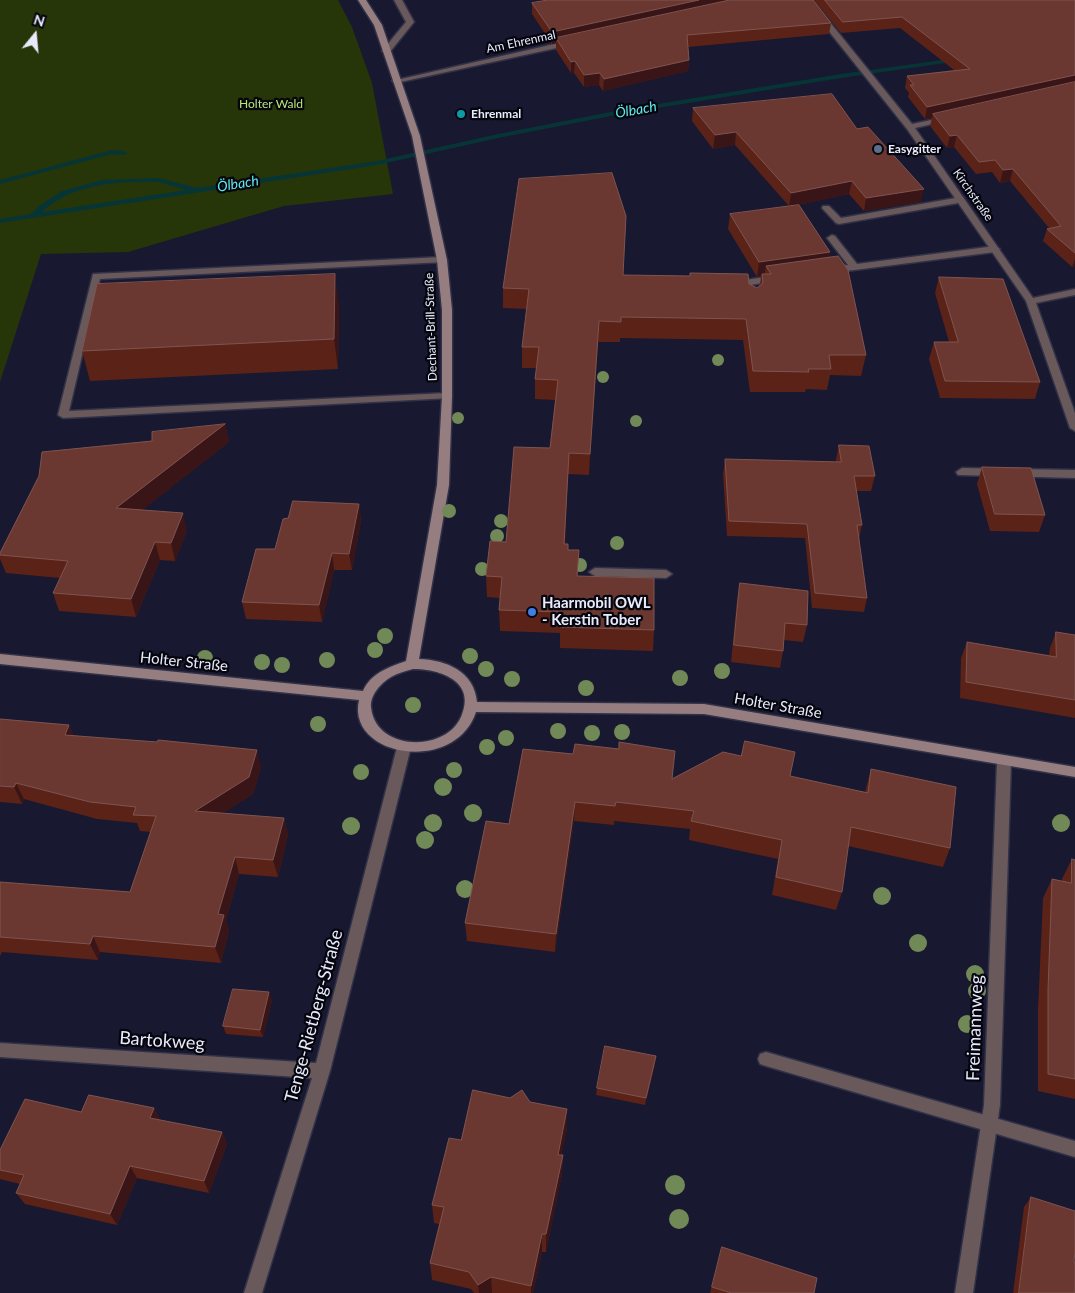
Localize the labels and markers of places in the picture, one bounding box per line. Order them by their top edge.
place label: Ehrenmal [471,107,521,121]
marker: Ehrenmal [455,108,467,120]
place label: Easygitter [888,142,941,156]
marker: Easygitter [872,143,884,155]
place label: Haarmobil OWL - Kerstin Tober [542,594,651,629]
marker: Haarmobil OWL - Kerstin Tober [526,606,538,618]

